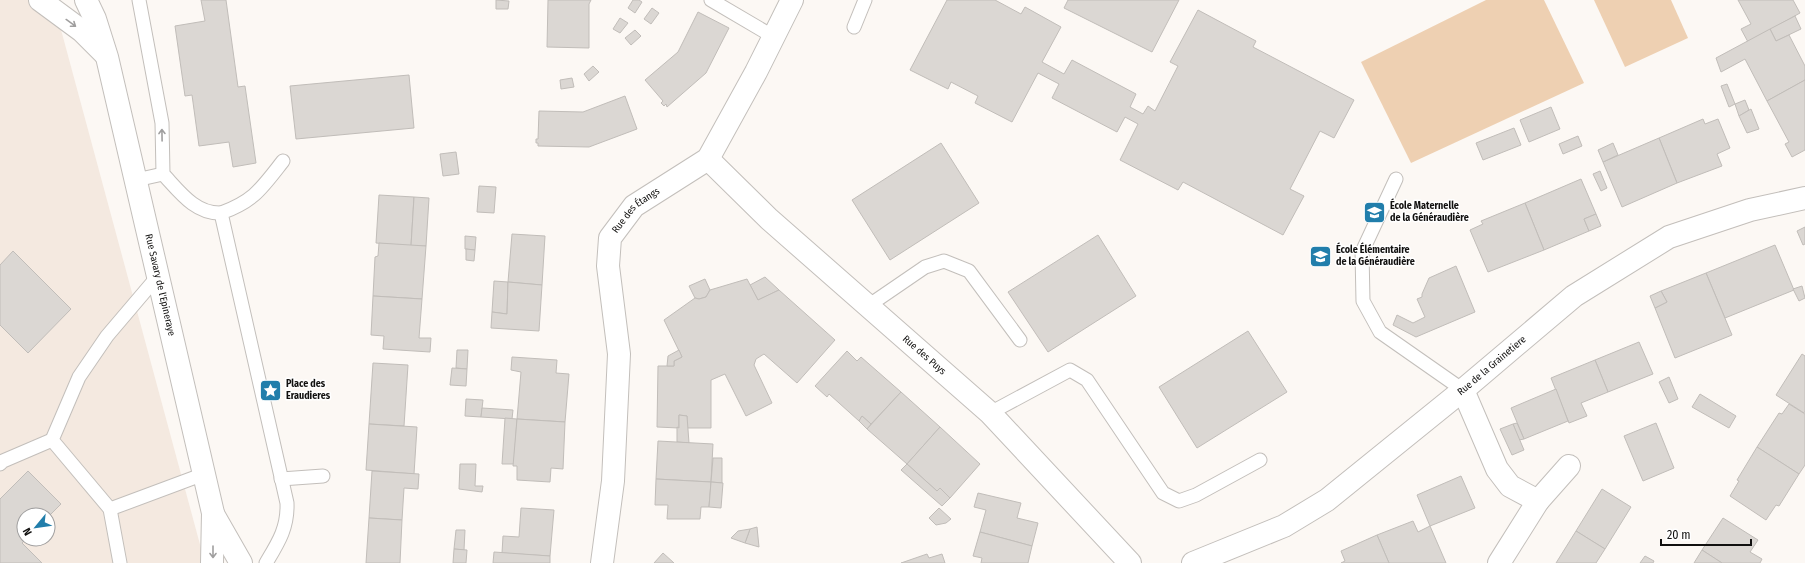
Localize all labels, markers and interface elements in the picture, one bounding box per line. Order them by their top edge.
one-way arrow [66,19,77,27]
one-way arrow [158,129,166,142]
street label: Rue des Étangs [610,185,662,236]
place label: École Maternelle de la Généraudière [1390,198,1469,224]
school or university icon: École Maternelle de la Généraudière [1361,199,1387,225]
street label: Rue Savary de l'Epineraye [142,233,178,337]
place label: École Élémentaire de la Généraudière [1336,242,1415,268]
school or university icon: École Élémentaire de la Généraudière [1308,243,1334,269]
street label: Rue des Puys [900,333,948,377]
street label: Rue de la Grainetiere [1455,333,1528,398]
place icon: Place des Eraudieres [257,377,283,403]
place label: Place des Eraudieres [286,378,331,402]
north arrow [16,507,56,547]
scale bar [1661,521,1751,547]
text: N [20,526,35,538]
text: 20 m [1667,528,1691,542]
one-way arrow [209,545,217,558]

